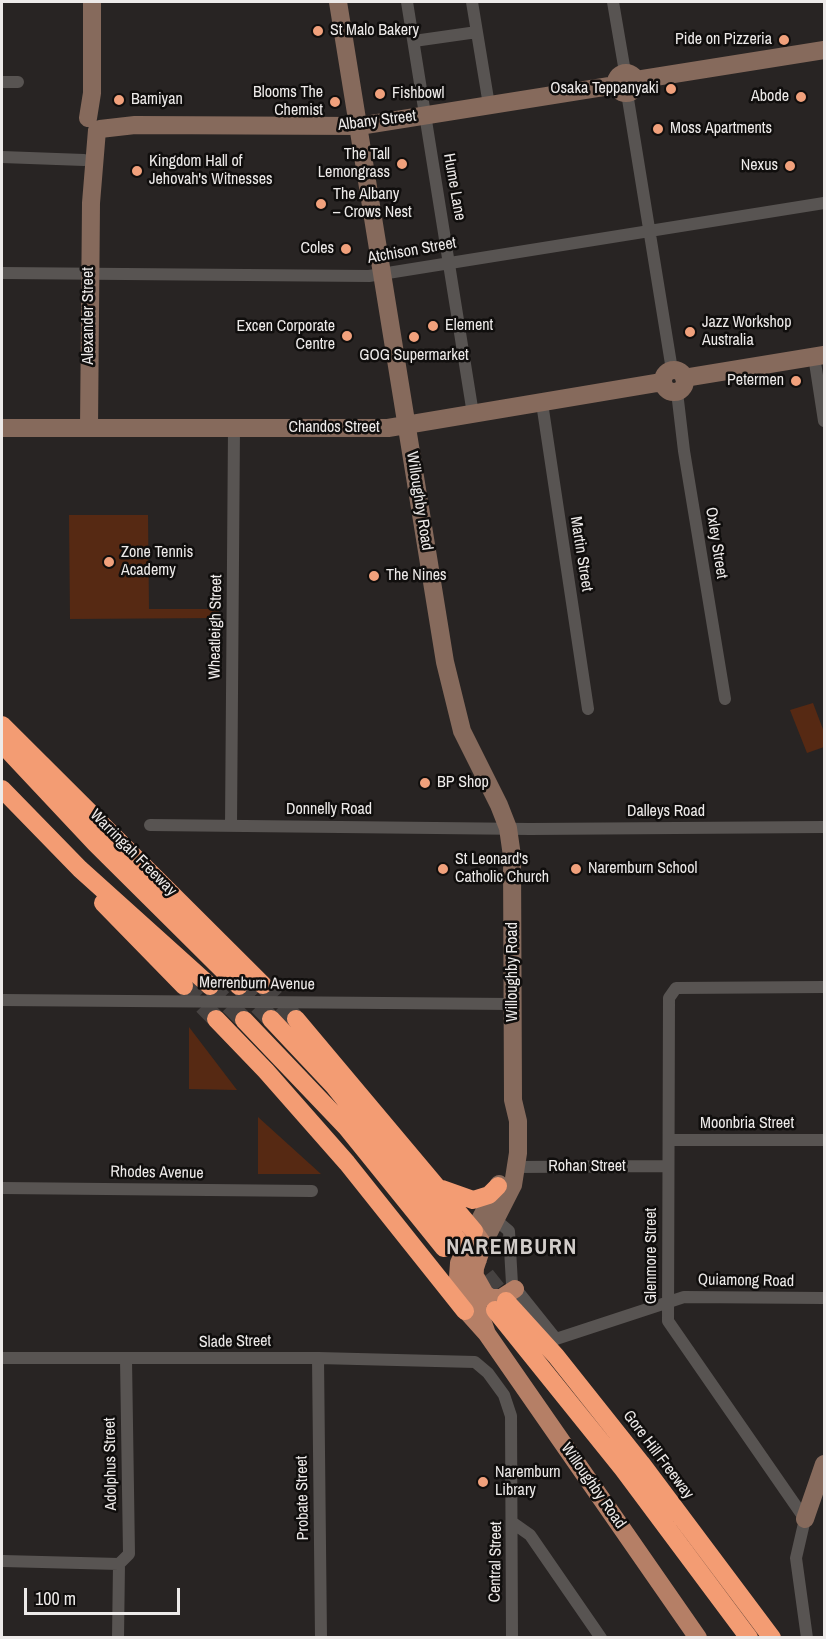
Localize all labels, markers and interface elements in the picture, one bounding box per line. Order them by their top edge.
place label: St Malo Bakery [330,21,419,41]
marker: St Malo Bakery [311,24,325,38]
place label: Pide on Pizzeria [675,30,772,50]
marker: Pide on Pizzeria [777,33,791,47]
place label: Osaka Teppanyaki [550,79,659,99]
marker: Osaka Teppanyaki [664,82,678,96]
place label: Blooms The Chemist [253,83,323,121]
place label: Fishbowl [392,84,444,104]
marker: Fishbowl [373,87,387,101]
place label: Abode [751,87,789,107]
place label: Bamiyan [131,90,183,110]
marker: Abode [794,90,808,104]
marker: Bamiyan [112,93,126,107]
marker: Blooms The Chemist [328,95,342,109]
street label: Albany Street [337,107,417,135]
place label: Moss Apartments [670,119,772,139]
marker: Moss Apartments [651,122,665,136]
place label: The Tall Lemongrass [318,145,390,183]
place label: Kingdom Hall of Jehovah's Witnesses [149,152,273,190]
street label: Hume Lane [439,152,469,222]
place label: Nexus [741,156,778,176]
marker: The Tall Lemongrass [395,157,409,171]
marker: Nexus [783,159,797,173]
marker: Kingdom Hall of Jehovah's Witnesses [130,164,144,178]
place label: The Albany – Crows Nest [333,185,412,223]
marker: The Albany – Crows Nest [314,197,328,211]
street label: Atchison Street [366,234,458,268]
place label: Coles [300,239,334,259]
marker: Coles [339,242,353,256]
street label: Alexander Street [79,267,99,365]
place label: Jazz Workshop Australia [702,313,791,351]
place label: Element [445,316,493,336]
place label: Excen Corporate Centre [237,317,335,355]
marker: Element [426,319,440,333]
marker: Jazz Workshop Australia [683,325,697,339]
marker: Excen Corporate Centre [340,329,354,343]
marker: GOG Supermarket [407,330,421,344]
place label: GOG Supermarket [359,346,469,366]
place label: Petermen [727,371,784,391]
marker: Petermen [789,374,803,388]
street label: Chandos Street [288,418,380,438]
street label: Willoughby Road [402,450,436,552]
street label: Oxley Street [701,506,731,580]
street label: Martin Street [566,515,596,593]
place label: Zone Tennis Academy [121,543,193,581]
marker: Zone Tennis Academy [102,555,116,569]
place label: The Nines [386,566,447,586]
marker: The Nines [367,569,381,583]
street label: Wheatleigh Street [205,574,227,680]
place label: BP Shop [437,773,489,793]
marker: BP Shop [418,776,432,790]
street label: Donnelly Road [286,800,372,820]
street label: Dalleys Road [627,802,705,822]
street label: Warringah Freeway [86,806,180,900]
place label: St Leonard's Catholic Church [455,850,549,888]
place label: Naremburn School [588,859,697,879]
marker: St Leonard's Catholic Church [436,862,450,876]
marker: Naremburn School [569,862,583,876]
street label: Willoughby Road [503,922,523,1022]
street label: Merrenburn Avenue [199,973,315,995]
street label: Moonbria Street [700,1114,794,1134]
street label: Rohan Street [548,1157,626,1177]
street label: Rhodes Avenue [110,1163,204,1183]
street label: Glenmore Street [642,1208,662,1304]
district label: NAREMBURN [446,1235,578,1261]
street label: Quiamong Road [698,1271,794,1291]
street label: Slade Street [199,1332,271,1352]
street label: Gore Hill Freeway [619,1407,697,1503]
street label: Adolphus Street [101,1417,121,1511]
street label: Willoughby Road [556,1440,630,1532]
street label: Probate Street [293,1456,313,1540]
place label: Naremburn Library [495,1463,561,1501]
marker: Naremburn Library [476,1475,490,1489]
street label: Central Street [486,1521,506,1603]
scale bar [27,1576,183,1614]
text: 100 m [35,1586,76,1611]

